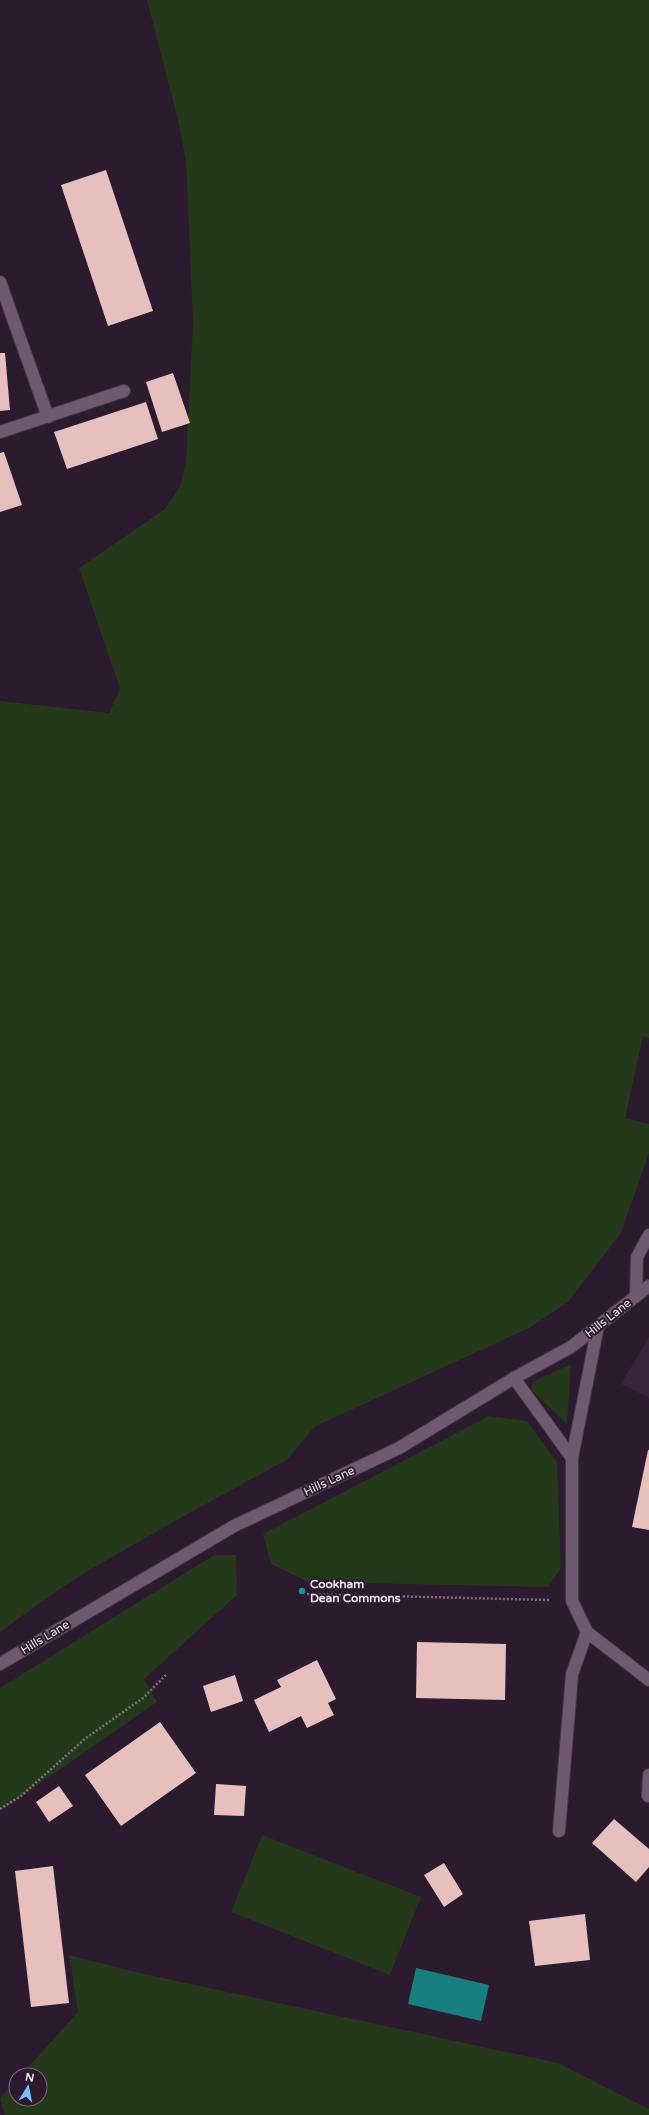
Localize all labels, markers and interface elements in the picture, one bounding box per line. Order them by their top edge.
street label: Hills Lane [582,1296,634,1340]
street label: Hills Lane [301,1463,357,1499]
place label: Cookham Dean Commons [310,1577,401,1605]
marker: Cookham Dean Commons [297,1586,307,1596]
street label: Hills Lane [18,1617,72,1657]
north arrow [8,2067,48,2107]
text: N [24,2070,35,2085]

